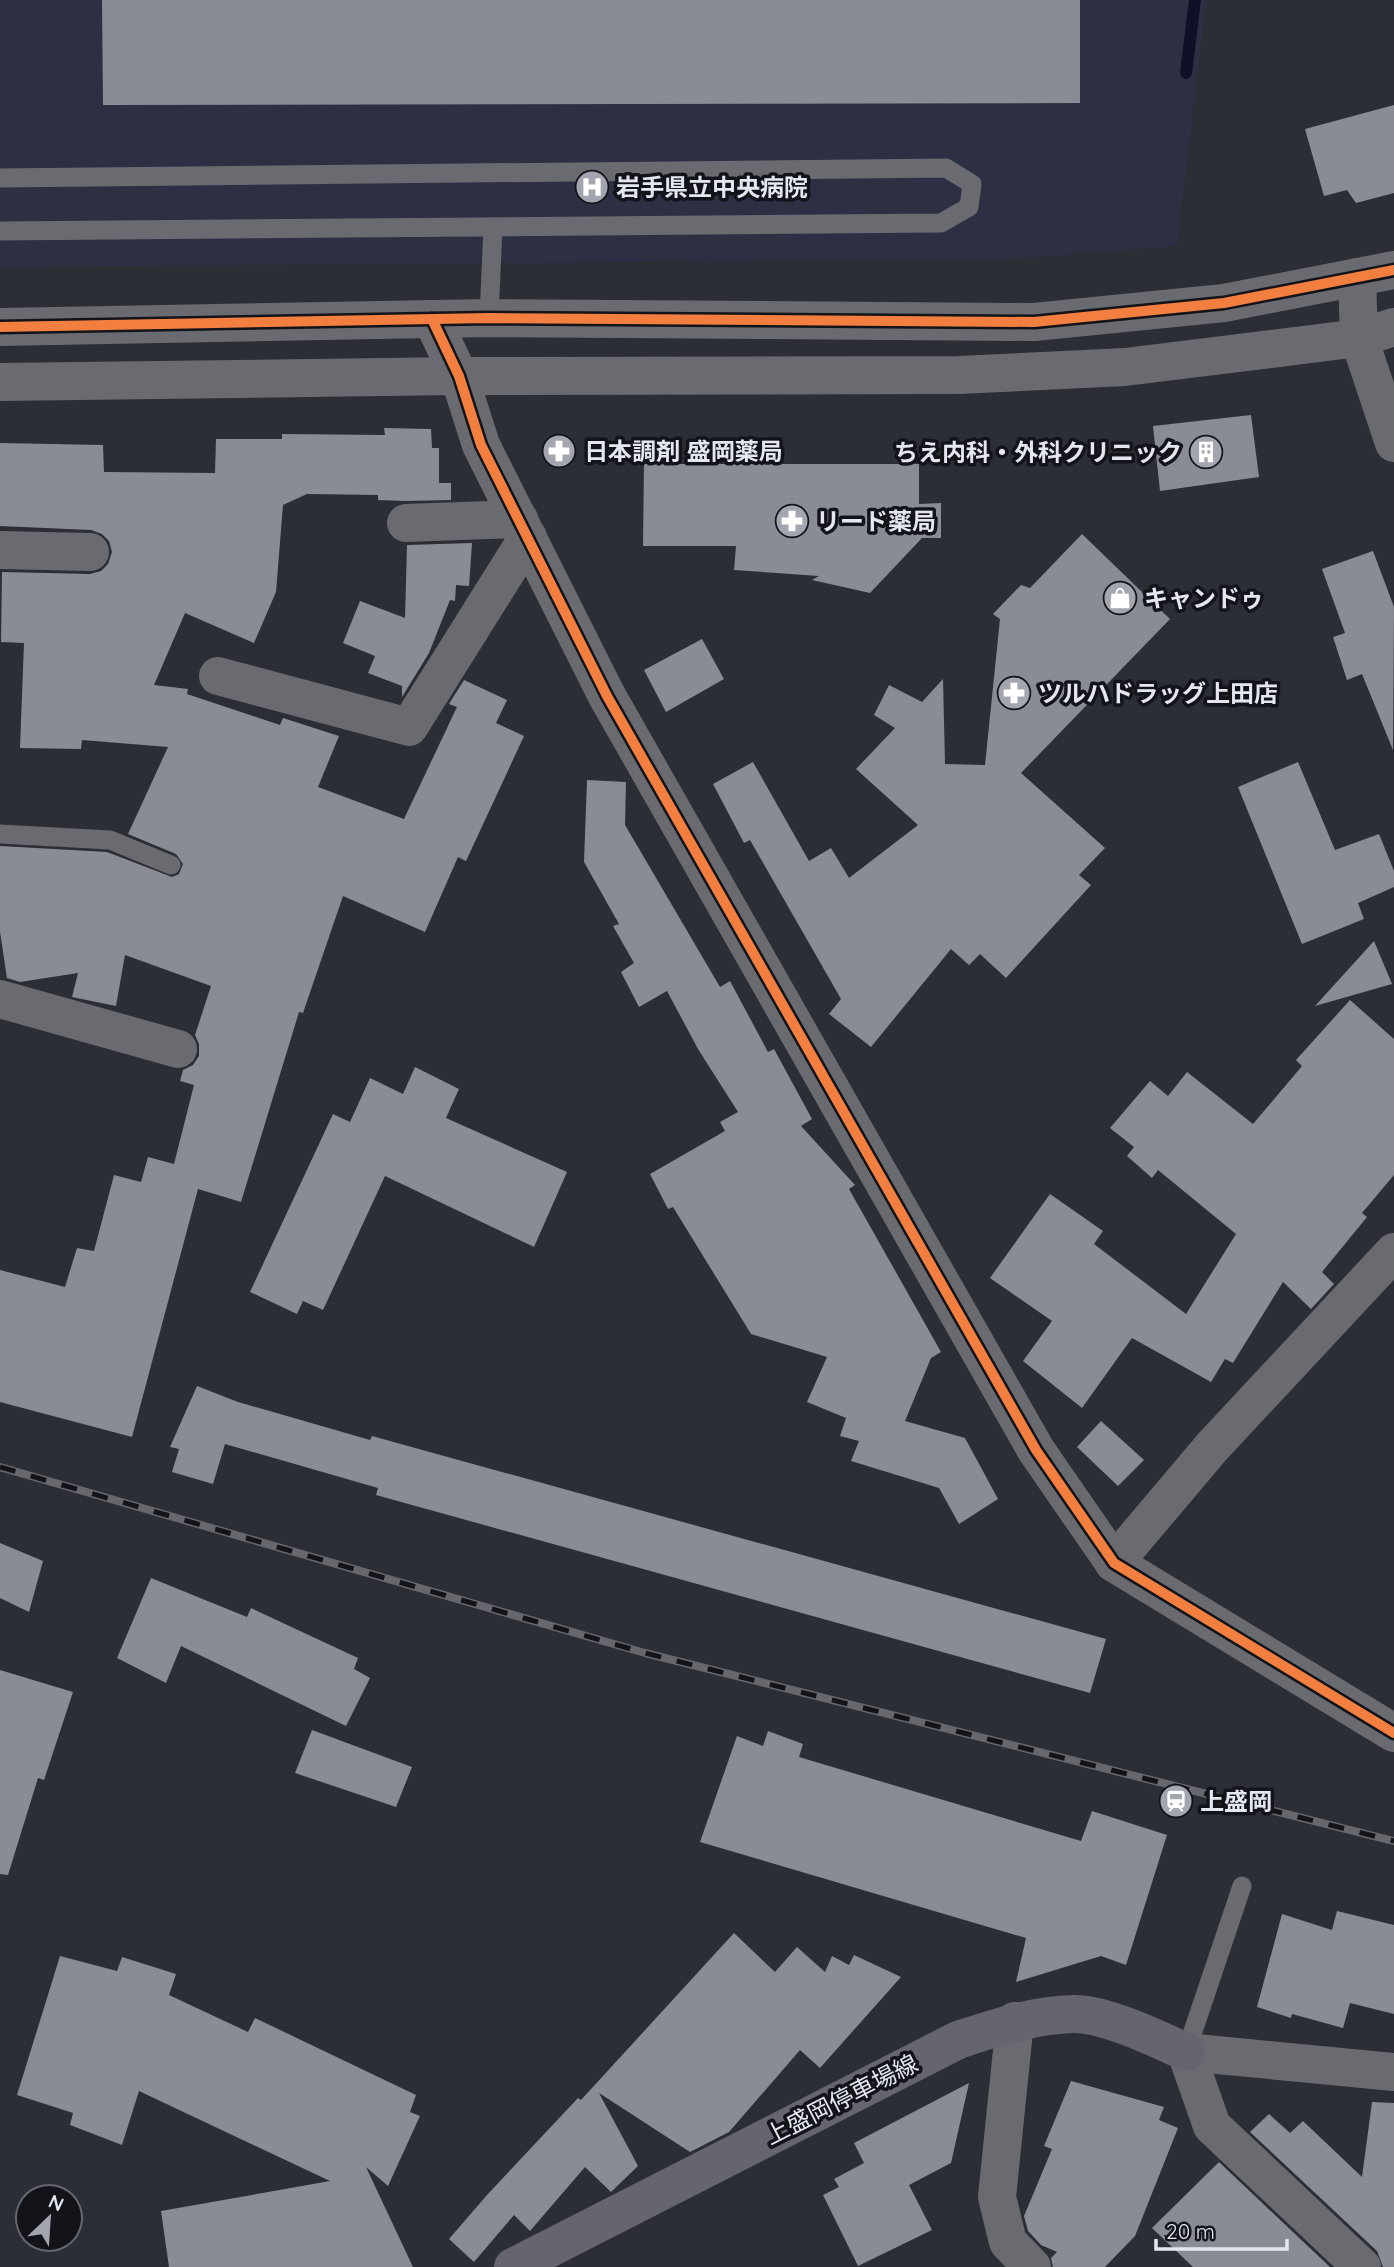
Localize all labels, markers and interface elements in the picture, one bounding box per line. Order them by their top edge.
hospital icon: 岩手県立中央病院 [573,168,611,206]
place label: 岩手県立中央病院 [616,172,808,202]
pharmacy icon: 日本調剤 盛岡薬局 [540,432,578,470]
building icon: ちえ内科・外科クリニック [1187,433,1225,471]
place label: 日本調剤 盛岡薬局 [584,436,783,466]
place label: ちえ内科・外科クリニック [894,437,1182,467]
pharmacy icon: リード薬局 [773,502,811,540]
place label: リード薬局 [816,506,936,536]
shop icon: キャンドゥ [1101,579,1139,617]
place label: キャンドゥ [1144,583,1264,613]
pharmacy icon: ツルハドラッグ上田店 [995,674,1033,712]
place label: ツルハドラッグ上田店 [1038,678,1278,708]
station icon: 上盛岡 [1157,1782,1195,1820]
place label: 上盛岡 [1200,1786,1272,1816]
street label: 上盛岡停車場線 [759,2047,923,2151]
north arrow [14,2183,84,2253]
text: N [45,2189,68,2216]
scale bar [1156,2208,1287,2252]
text: 20 m [1166,2218,1215,2244]

